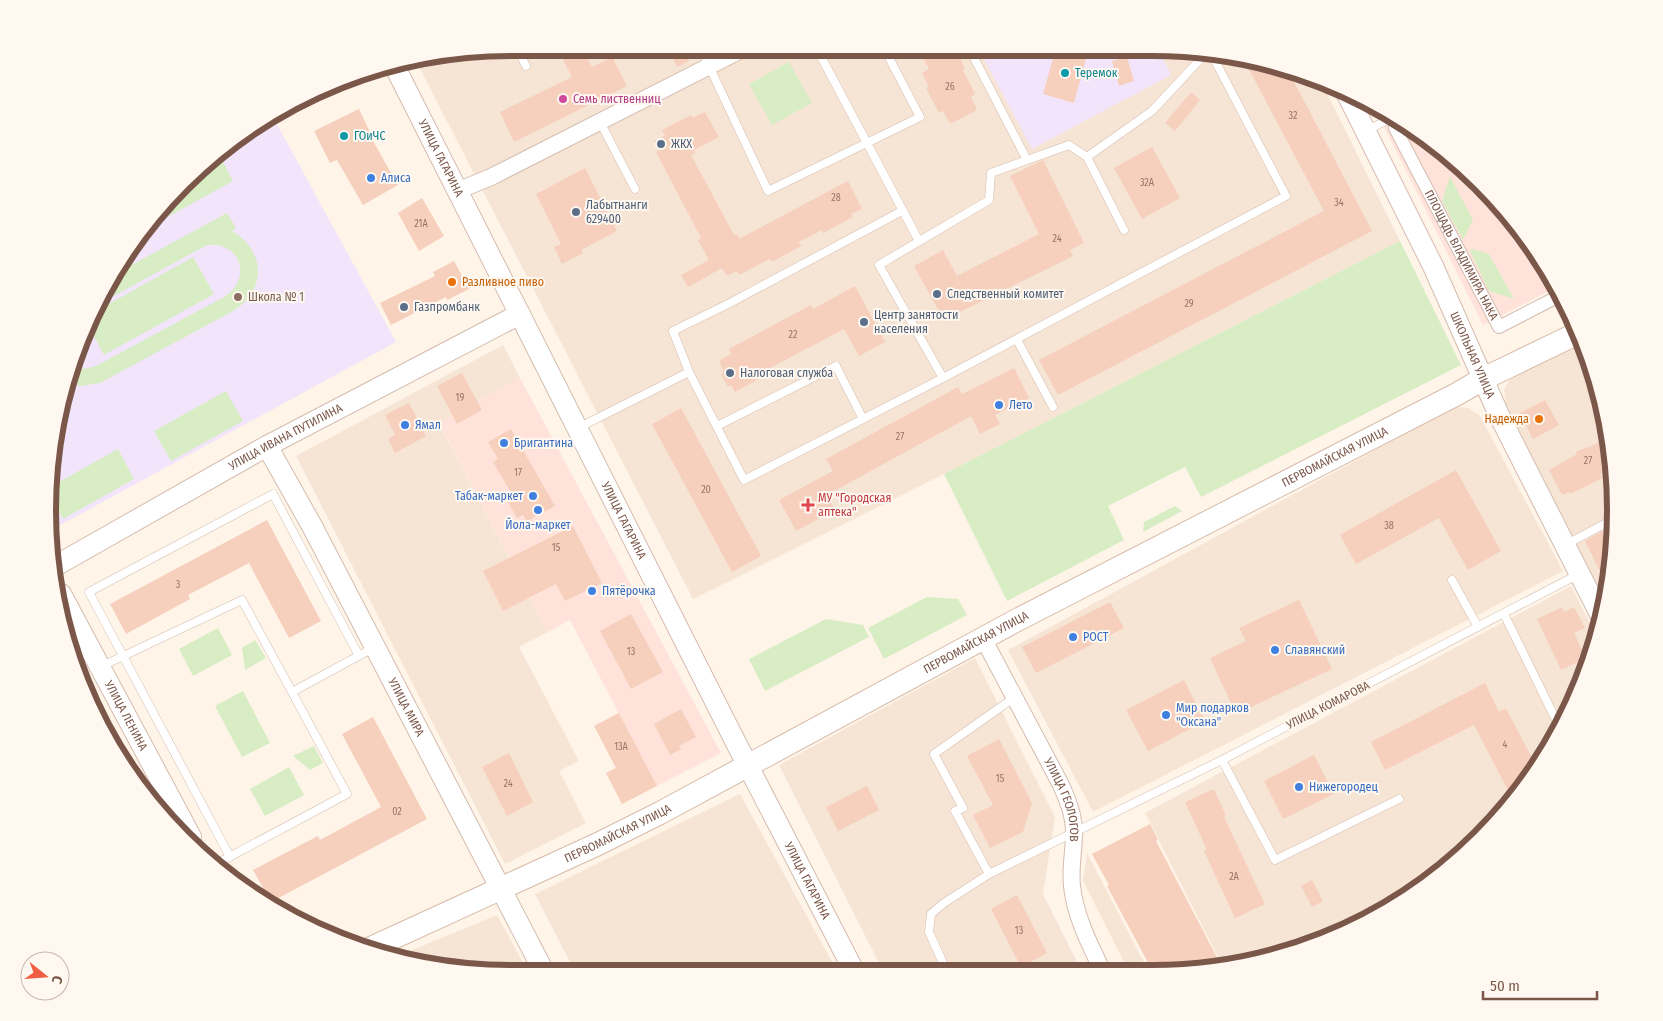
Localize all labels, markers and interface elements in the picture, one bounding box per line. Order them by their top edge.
place label: Теремок [1075,66,1118,80]
marker: Теремок [1059,67,1071,79]
house number: 26 [945,81,955,93]
place label: Семь лиственниц [573,92,661,106]
marker: Семь лиственниц [557,93,569,105]
house number: 32 [1289,110,1298,122]
street label: УЛИЦА ГАГАРИНА [415,116,467,200]
place label: ГОиЧС [354,129,386,143]
marker: ГОиЧС [338,130,350,142]
place label: ЖКХ [671,137,692,151]
marker: ЖКХ [655,138,667,150]
place label: Алиса [381,171,411,185]
marker: Алиса [365,172,377,184]
house number: 32А [1140,177,1155,189]
street label: ПЛОЩАДЬ ВЛАДИМИРА НАКА [1422,188,1501,323]
house number: 28 [831,192,841,204]
house number: 34 [1334,197,1344,209]
place label: Лабытнанги 629400 [586,198,648,226]
marker: Лабытнанги 629400 [570,206,582,218]
house number: 21А [414,218,428,230]
house number: 24 [1052,233,1062,245]
place label: Разливное пиво [462,275,544,289]
marker: Разливное пиво [446,276,458,288]
place label: Следственный комитет [947,287,1064,301]
marker: Следственный комитет [931,288,943,300]
place label: Школа № 1 [248,290,304,304]
marker: Школа № 1 [232,291,244,303]
house number: 29 [1184,298,1194,310]
place label: Газпромбанк [414,300,480,314]
marker: Газпромбанк [398,301,410,313]
place label: Центр занятости населения [874,308,958,336]
street label: ШКОЛЬНАЯ УЛИЦА [1447,310,1498,401]
marker: Центр занятости населения [858,316,870,328]
house number: 22 [789,329,798,341]
place label: Налоговая служба [740,366,833,380]
marker: Налоговая служба [724,367,736,379]
house number: 19 [456,392,465,404]
place label: Лето [1009,398,1033,412]
marker: Лето [993,399,1005,411]
street label: УЛИЦА ИВАНА ПУТИЛИНА [225,401,345,474]
place label: Надежда [1484,412,1529,426]
marker: Надежда [1533,413,1545,425]
place label: Ямал [415,418,441,432]
marker: Ямал [399,419,411,431]
street label: ПЕРВОМАЙСКАЯ УЛИЦА [1279,424,1391,490]
house number: 27 [896,431,904,443]
place label: Бригантина [514,436,573,450]
marker: Бригантина [498,437,510,449]
house number: 27 [1584,455,1592,467]
house number: 17 [514,467,522,479]
street label: УЛИЦА ГАГАРИНА [598,479,649,562]
house number: 20 [701,484,711,496]
place label: Табак-маркет [455,489,523,503]
marker: Табак-маркет [527,490,539,502]
place label: МУ "Городская аптека" [818,491,891,519]
marker: МУ "Городская аптека" [802,499,814,511]
marker: Йола-маркет [532,504,544,516]
place label: Йола-маркет [505,517,571,532]
house number: 38 [1384,520,1394,532]
house number: 15 [552,542,561,554]
house number: 3 [176,579,181,591]
place label: Пятёрочка [602,584,656,598]
marker: Пятёрочка [586,585,598,597]
street label: ПЕРВОМАЙСКАЯ УЛИЦА [921,608,1031,676]
place label: РОСТ [1083,630,1109,644]
marker: РОСТ [1067,631,1079,643]
place label: Славянский [1285,643,1345,657]
marker: Славянский [1269,644,1281,656]
house number: 13 [627,646,636,658]
street label: УЛИЦА МИРА [385,675,428,739]
street label: УЛИЦА ЛЕНИНА [101,677,151,754]
street label: УЛИЦА КОМАРОВА [1283,678,1373,732]
place label: Мир подарков "Оксана" [1176,701,1249,729]
marker: Мир подарков "Оксана" [1160,709,1172,721]
house number: 4 [1503,739,1508,751]
house number: 13А [614,741,629,753]
street label: УЛИЦА ГЕОЛОГОВ [1041,755,1081,842]
house number: 15 [996,773,1005,785]
house number: 24 [503,778,513,790]
place label: Нижегородец [1309,780,1378,794]
marker: Нижегородец [1293,781,1305,793]
street label: ПЕРВОМАЙСКАЯ УЛИЦА [562,801,674,865]
house number: 02 [392,806,402,818]
street label: УЛИЦА ГАГАРИНА [781,839,833,922]
house number: 2А [1229,871,1240,883]
house number: 13 [1015,925,1024,937]
north arrow [20,951,70,1001]
scale bar [1483,968,1597,1000]
text: С [48,974,66,986]
text: 50 m [1490,977,1520,995]

